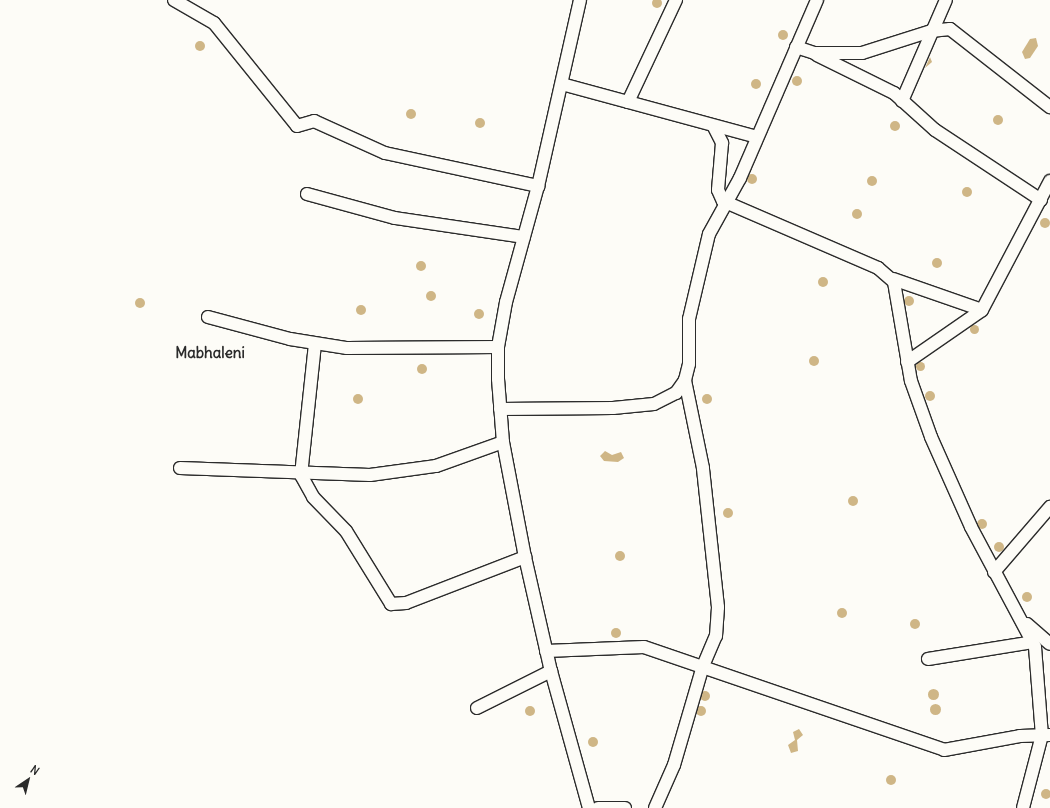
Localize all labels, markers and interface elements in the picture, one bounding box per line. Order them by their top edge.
district label: Mabhaleni [175,344,245,362]
north arrow [8,760,48,800]
text: N [28,762,42,778]

